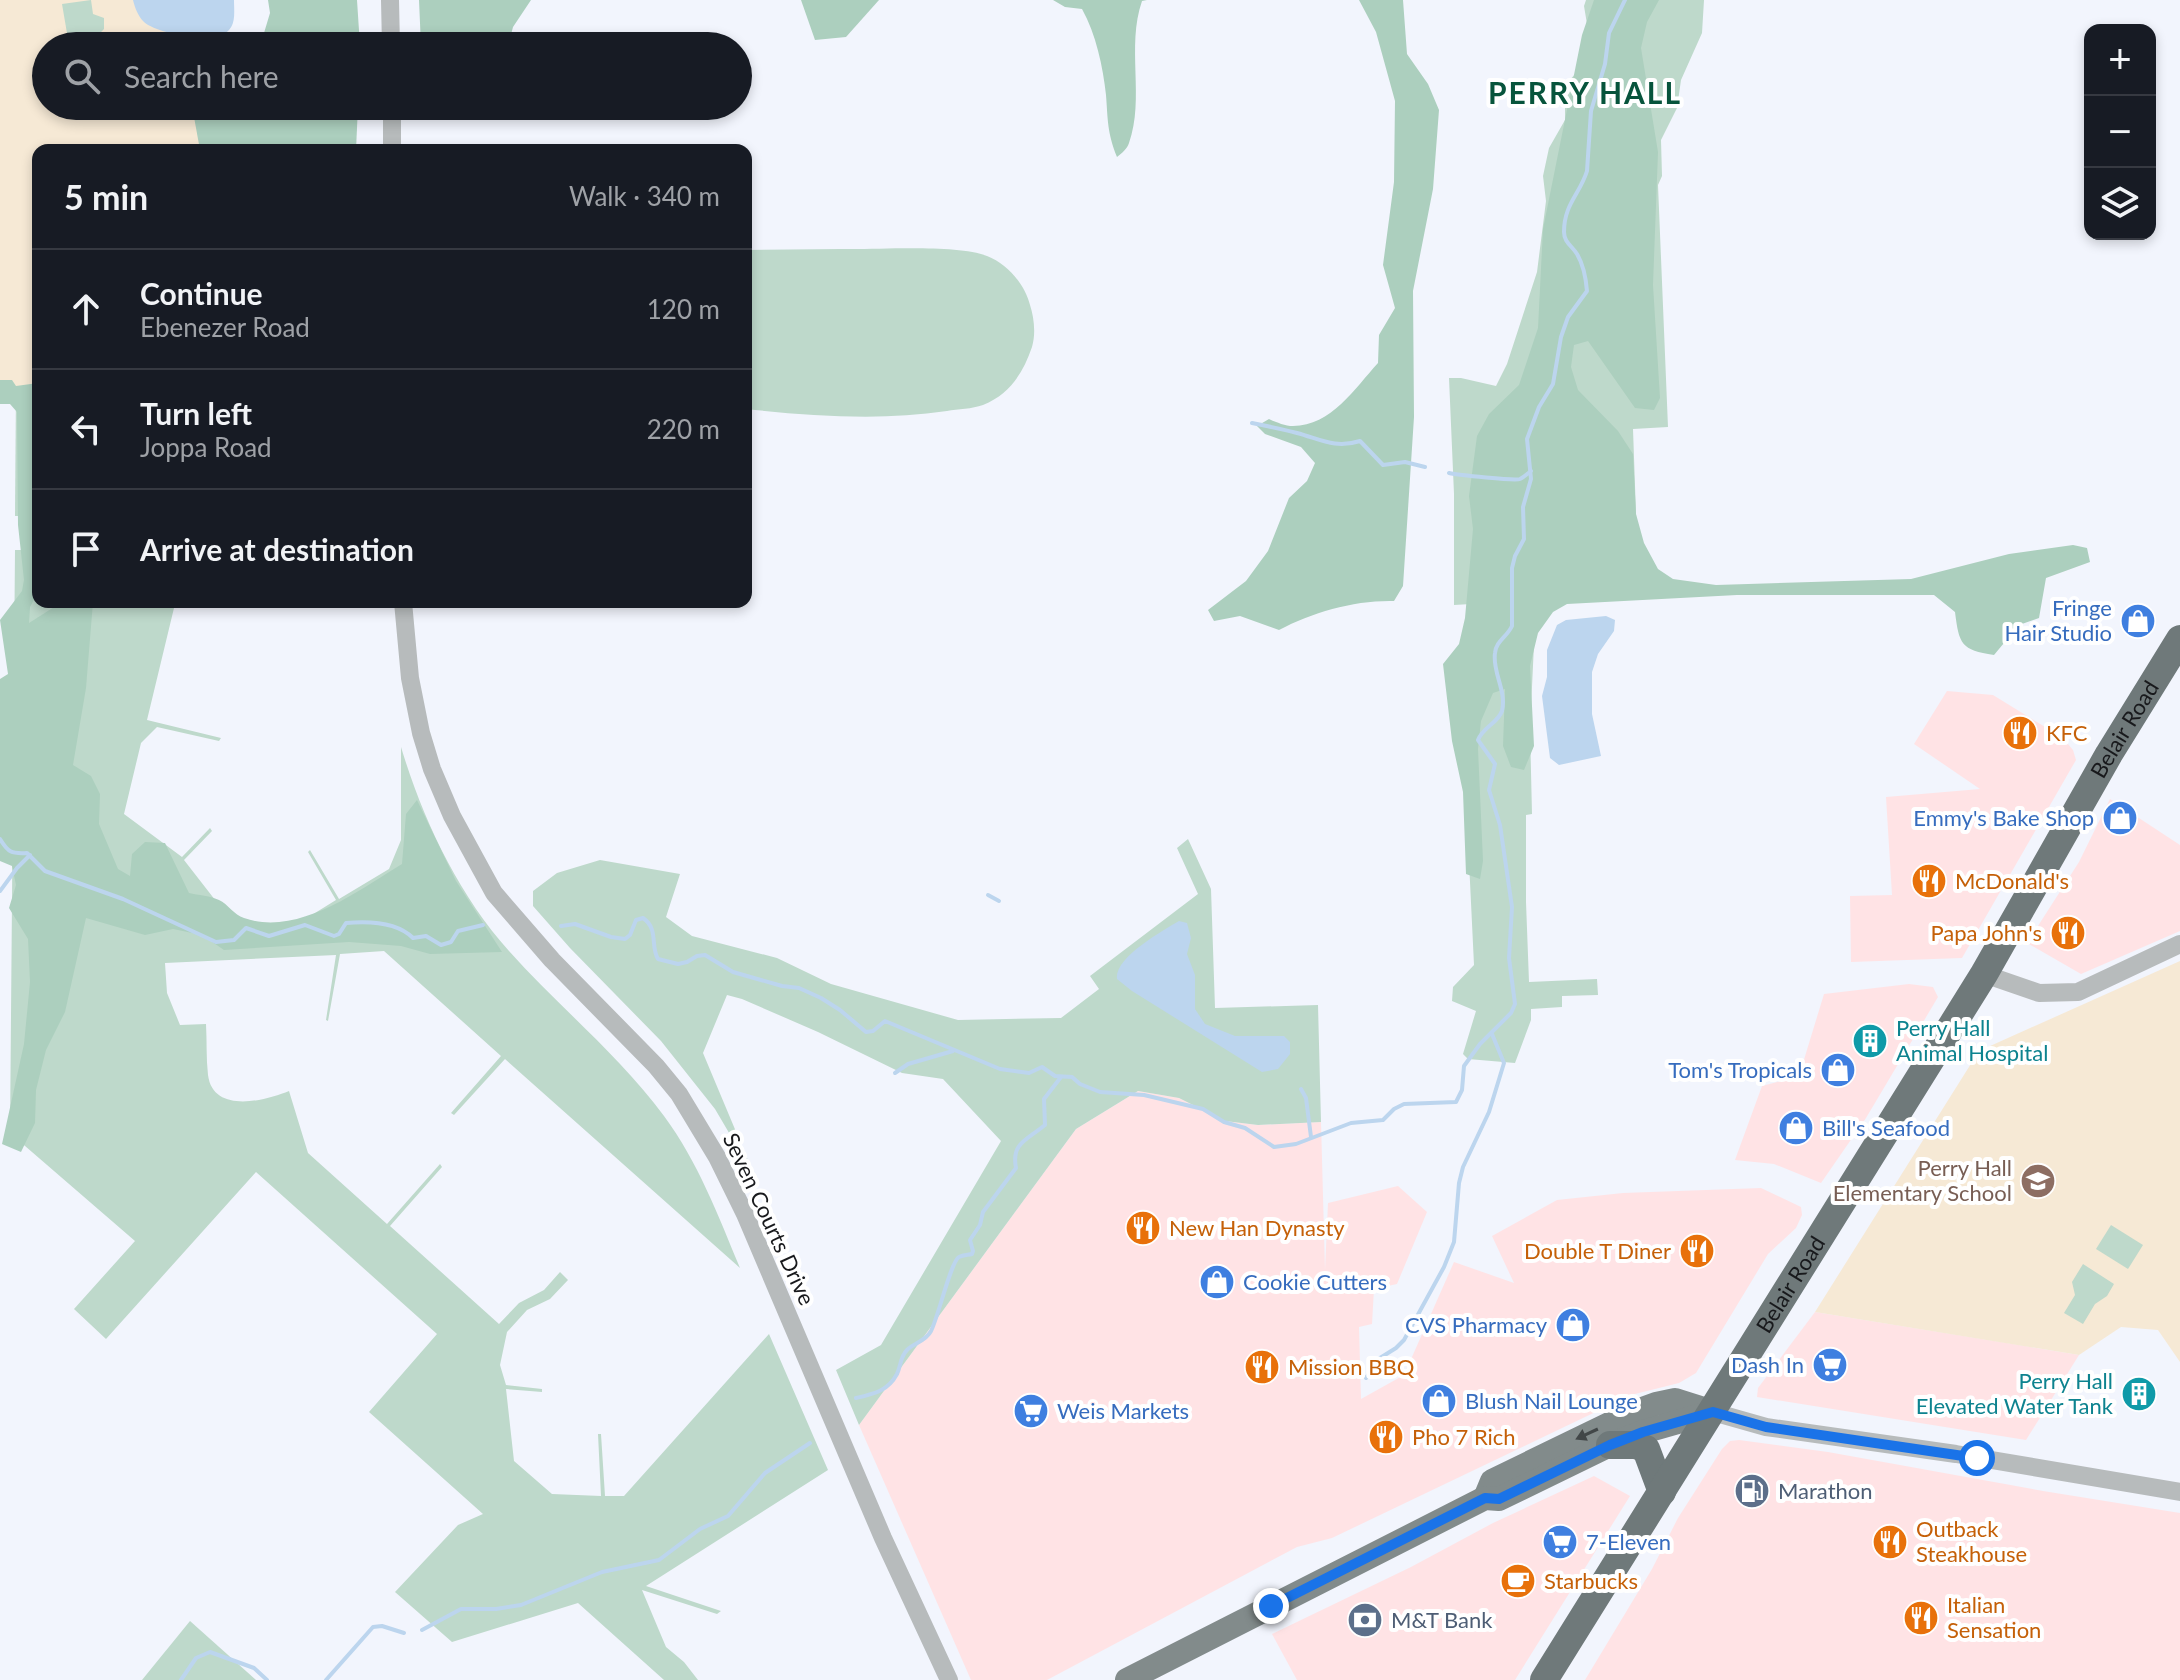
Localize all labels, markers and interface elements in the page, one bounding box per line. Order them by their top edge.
map controls [2084,24,2156,240]
button: + [2084,24,2156,96]
search box [32,32,752,120]
icon: search [60,54,104,98]
text: Search here [124,58,279,94]
district label: PERRY HALL [1488,74,1682,110]
button: − [2084,96,2156,168]
button: layers [2084,168,2156,240]
text: 5 min [64,176,148,217]
text: Walk · 340 m [569,180,720,212]
text: Continue [140,275,263,311]
icon: ahead [64,287,108,331]
text: 120 m [647,293,720,325]
text: Ebenezer Road [140,311,310,343]
text: Turn left [140,395,252,431]
icon: left [64,407,108,451]
text: 220 m [647,413,720,445]
text: Joppa Road [140,431,272,463]
icon: arrive [64,527,108,571]
text: Arrive at destination [140,531,414,567]
place label: Fringe Hair Studio [2004,594,2112,646]
shop icon: Fringe Hair Studio [2119,602,2157,640]
street label: Belair Road [2084,675,2164,783]
restaurant icon: KFC [2001,714,2039,752]
place label: KFC [2046,719,2088,746]
shop icon: Emmy's Bake Shop [2101,799,2139,837]
place label: Emmy's Bake Shop [1913,804,2094,831]
restaurant icon: McDonald's [1910,862,1948,900]
place label: McDonald's [1955,867,2069,894]
restaurant icon: Papa John's [2049,914,2087,952]
place label: Papa John's [1930,919,2042,946]
place label: Perry Hall Animal Hospital [1896,1014,2048,1066]
building icon: Perry Hall Animal Hospital [1851,1022,1889,1060]
shop icon: Tom's Tropicals [1819,1051,1857,1089]
place label: Tom's Tropicals [1668,1056,1812,1083]
shop icon: Bill's Seafood [1777,1109,1815,1147]
place label: Bill's Seafood [1822,1114,1950,1141]
street label: Seven Courts Drive [718,1129,821,1309]
place label: Perry Hall Elementary School [1833,1154,2012,1206]
school or university icon: Perry Hall Elementary School [2019,1162,2057,1200]
restaurant icon: New Han Dynasty [1124,1209,1162,1247]
place label: New Han Dynasty [1169,1214,1345,1241]
street label: Belair Road [1750,1231,1830,1338]
restaurant icon: Double T Diner [1678,1232,1716,1270]
place label: Double T Diner [1524,1237,1671,1264]
shop icon: Cookie Cutters [1198,1263,1236,1301]
place label: Cookie Cutters [1243,1268,1387,1295]
shop icon: CVS Pharmacy [1554,1306,1592,1344]
place label: CVS Pharmacy [1405,1311,1548,1338]
supermarket icon: Dash In [1811,1346,1849,1384]
restaurant icon: Mission BBQ [1243,1348,1281,1386]
place label: Dash In [1731,1351,1804,1378]
place label: Mission BBQ [1288,1353,1415,1380]
place label: Perry Hall Elevated Water Tank [1916,1367,2114,1419]
building icon: Perry Hall Elevated Water Tank [2120,1375,2158,1413]
shop icon: Blush Nail Lounge [1420,1382,1458,1420]
place label: Blush Nail Lounge [1465,1387,1638,1414]
supermarket icon: Weis Markets [1012,1392,1050,1430]
place label: Weis Markets [1057,1397,1189,1424]
restaurant icon: Pho 7 Rich [1367,1418,1405,1456]
place label: Pho 7 Rich [1412,1423,1516,1450]
one-way arrow [1576,1427,1599,1441]
route start [1959,1440,1995,1476]
fuel station icon: Marathon [1733,1472,1771,1510]
place label: Marathon [1778,1477,1873,1504]
place label: Outback Steakhouse [1916,1515,2027,1567]
supermarket icon: 7-Eleven [1541,1523,1579,1561]
restaurant icon: Outback Steakhouse [1871,1523,1909,1561]
place label: 7-Eleven [1586,1528,1671,1555]
cafe icon: Starbucks [1499,1562,1537,1600]
place label: Starbucks [1544,1567,1638,1594]
route end [1253,1588,1289,1624]
place label: Italian Sensation [1947,1591,2041,1643]
restaurant icon: Italian Sensation [1902,1599,1940,1637]
bank icon: M&T Bank [1346,1601,1384,1639]
place label: M&T Bank [1391,1606,1493,1633]

